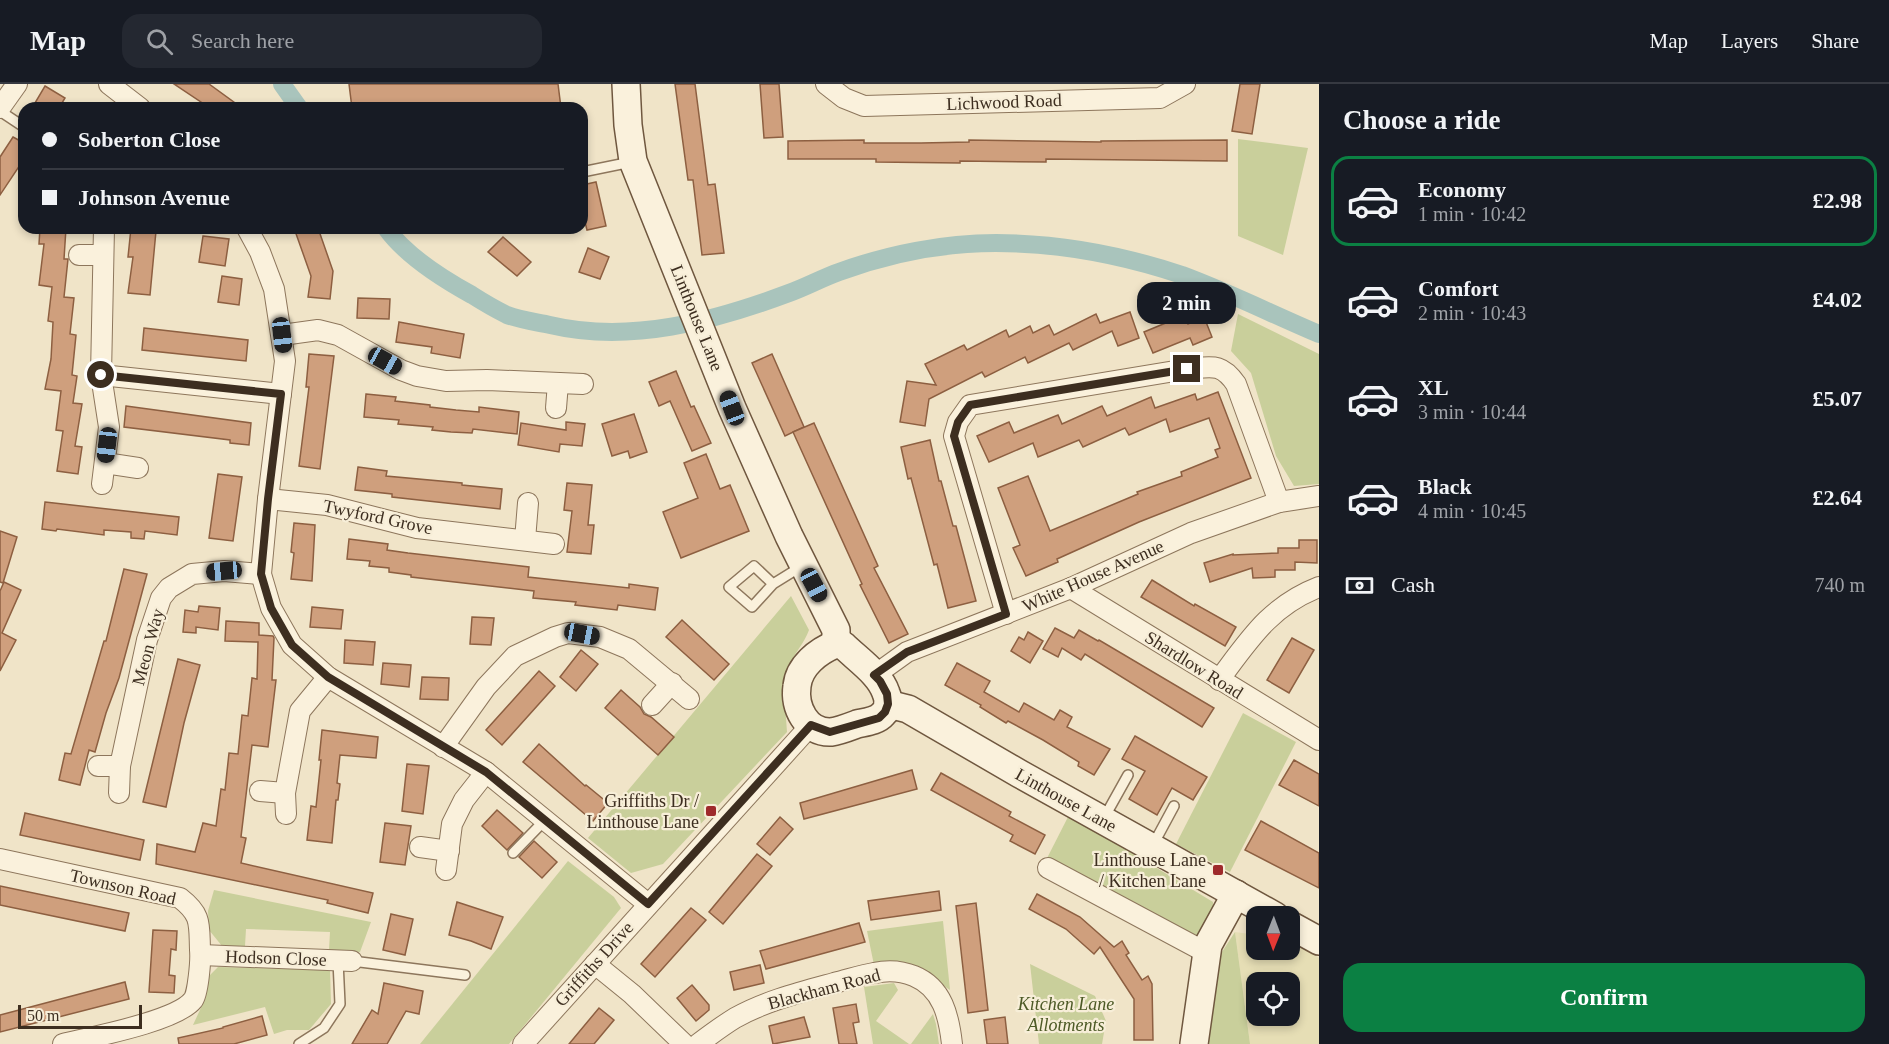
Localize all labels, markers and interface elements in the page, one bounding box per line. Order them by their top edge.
search box [122,14,542,68]
text: Map [30,25,86,56]
icon: search [143,25,176,58]
text: Search here [191,28,294,53]
text: Map [1650,29,1688,53]
text: Layers [1721,29,1778,53]
text: Share [1811,29,1859,53]
street label: Lichwood Road [946,90,1062,114]
text: Choose a ride [1343,105,1501,135]
text: Soberton Close [78,127,220,152]
icon: car [1346,174,1400,228]
text: Economy [1418,177,1506,202]
text: Johnson Avenue [78,185,230,210]
text: £2.98 [1813,188,1862,213]
text: 1 min · 10:42 [1418,203,1526,225]
street label: Linthouse Lane [667,262,727,374]
icon: car [1346,273,1400,327]
text: Comfort [1418,276,1499,301]
callout: 2 min [1138,282,1236,324]
text: £4.02 [1813,287,1862,312]
text: 2 min [1162,292,1211,314]
text: 2 min · 10:43 [1418,302,1526,324]
car [271,316,293,354]
car [365,344,405,378]
route end [1173,355,1200,382]
route start [87,361,114,388]
icon: car [1346,372,1400,426]
text: XL [1418,375,1449,400]
text: £5.07 [1813,386,1862,411]
car [717,388,747,428]
text: 3 min · 10:44 [1418,401,1526,423]
car [96,426,118,464]
icon: car [1346,471,1400,525]
text: Black [1418,474,1472,499]
text: £2.64 [1813,485,1862,510]
street label: Twyford Grove [322,496,434,538]
text: 4 min · 10:45 [1418,500,1526,522]
street label: White House Avenue [1019,536,1167,616]
car [205,560,243,582]
car [798,565,830,605]
icon: cash [1343,569,1376,602]
text: Cash [1391,572,1435,597]
text: 740 m [1814,574,1865,596]
street label: Meon Way [128,606,168,688]
car [563,622,601,646]
street label: Shardlow Road [1141,627,1247,703]
street label: Linthouse Lane [1012,764,1120,836]
place label: Griffiths Dr / Linthouse Lane [587,791,699,832]
marker: Griffiths Dr / Linthouse Lane [704,804,718,818]
place label: Linthouse Lane / Kitchen Lane [1094,850,1206,891]
marker: Linthouse Lane / Kitchen Lane [1211,863,1225,877]
street label: Townson Road [68,865,178,909]
north arrow [1246,906,1300,960]
map controls [1246,906,1300,1026]
street label: Griffiths Drive [551,917,637,1011]
street label: Hodson Close [225,946,327,970]
button: Confirm [1343,963,1865,1032]
street label: Blackham Road [766,964,882,1014]
button: locate [1246,972,1300,1026]
park label: Kitchen Lane Allotments [1017,994,1114,1035]
scale bar [18,1002,142,1030]
text: 50 m [27,1007,59,1024]

